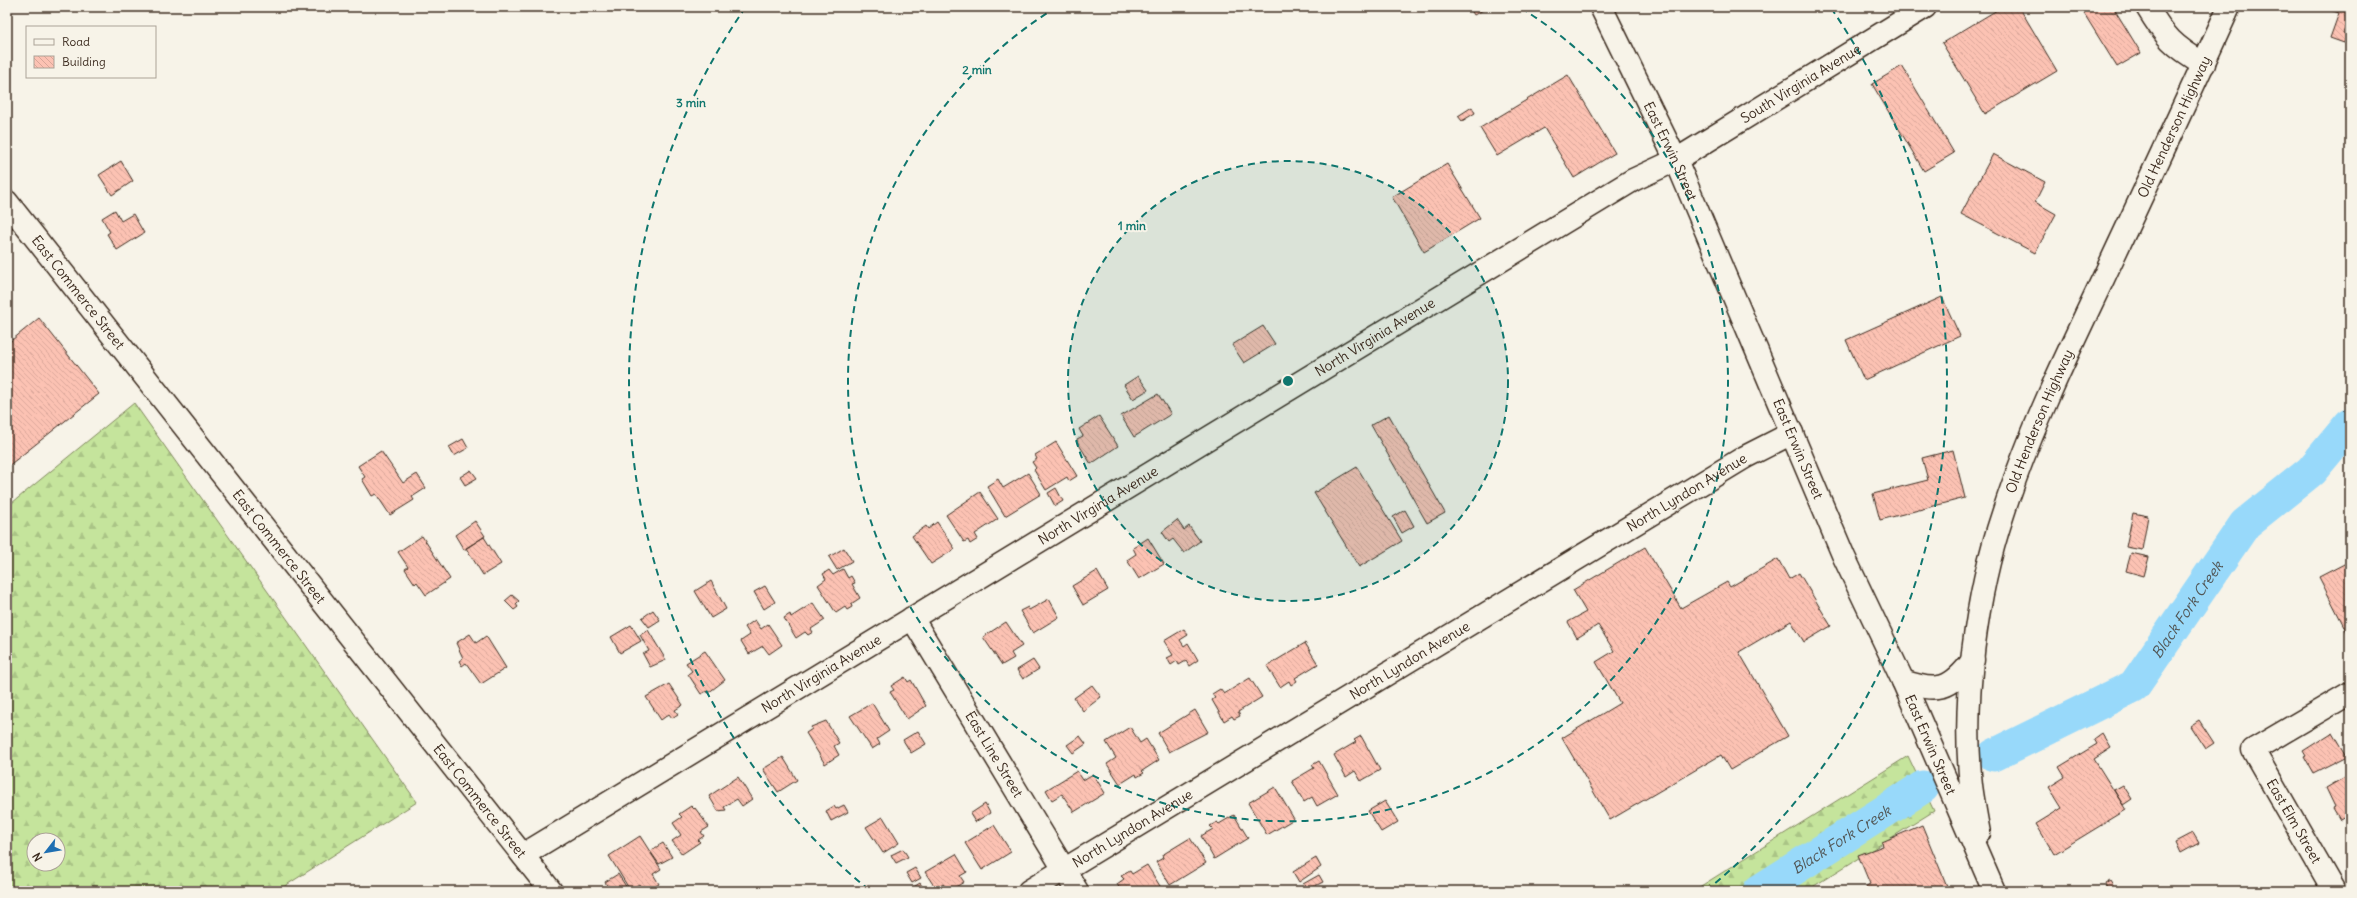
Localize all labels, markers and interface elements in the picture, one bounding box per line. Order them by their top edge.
legend [26,26,156,78]
text: Road [62,34,90,49]
street label: South Virginia Avenue [1737,40,1864,127]
street label: Old Henderson Highway [2133,53,2215,201]
text: Building [62,54,106,69]
text: 2 min [962,62,992,77]
text: 3 min [676,95,706,110]
street label: East Erwin Street [1640,99,1701,204]
text: 1 min [1118,218,1146,233]
street label: East Commerce Street [28,232,129,353]
street label: North Virginia Avenue [1312,294,1438,380]
street label: Old Henderson Highway [2002,346,2077,496]
centre of rings [1281,374,1295,388]
street label: East Erwin Street [1769,396,1828,502]
street label: North Lyndon Avenue [1623,449,1750,536]
street label: North Virginia Avenue [1035,462,1161,549]
street label: East Commerce Street [229,486,330,607]
water label: Black Fork Creek [2147,556,2227,662]
street label: North Lyndon Avenue [1346,617,1473,704]
street label: North Virginia Avenue [758,630,885,717]
street label: East Erwin Street [1901,692,1960,798]
street label: East Line Street [961,708,1027,801]
street label: East Commerce Street [429,740,531,862]
street label: East Elm Street [2263,775,2326,867]
street label: North Lyndon Avenue [1069,785,1196,872]
water label: Black Fork Creek [1788,800,1895,877]
north arrow [26,832,66,872]
text: N [29,850,45,864]

